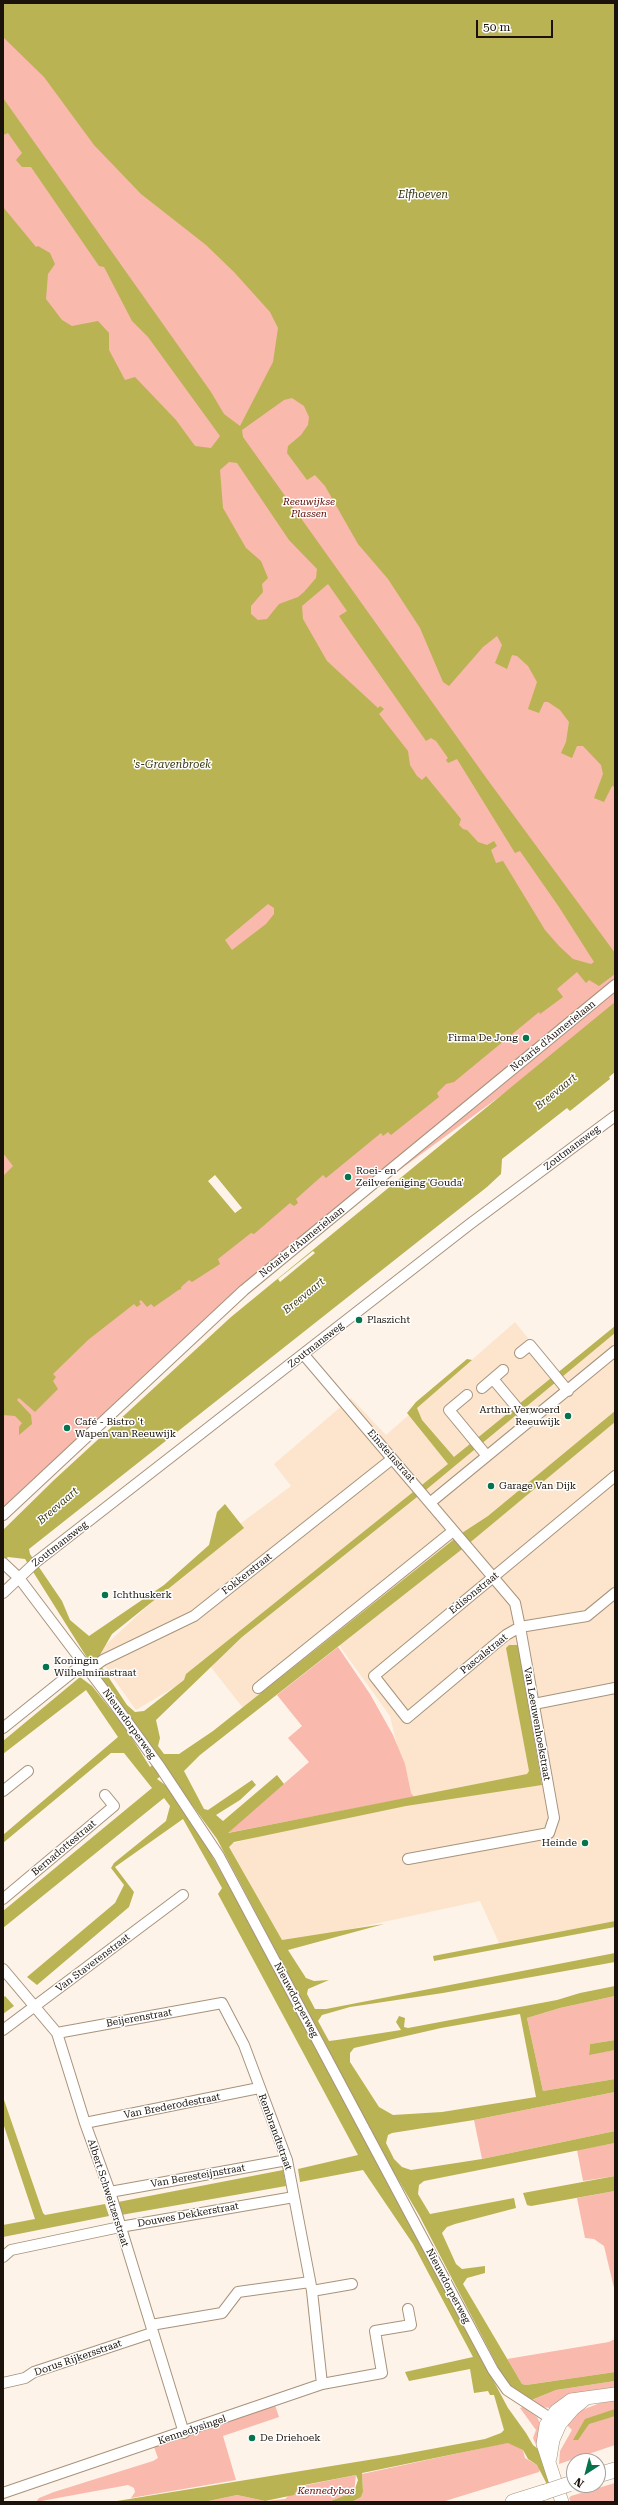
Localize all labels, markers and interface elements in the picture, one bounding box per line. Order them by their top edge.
scale bar [478,12,555,38]
text: 50 m [483,20,510,34]
water label: Elfhoeven [398,188,448,202]
park label: Reeuwijkse Plassen [283,496,335,520]
water label: 's-Gravenbroek [133,758,211,772]
street label: Notaris d'Aumerielaan [508,998,598,1074]
place label: Firma De Jong [448,1032,518,1044]
marker: Firma De Jong [521,1033,531,1043]
water label: Breevaart [532,1071,580,1113]
street label: Zoutmansweg [542,1123,602,1173]
place label: Roei- en Zeilvereniging 'Gouda' [356,1165,464,1188]
marker: Roei- en Zeilvereniging 'Gouda' [343,1172,353,1182]
street label: Notaris d'Aumerielaan [257,1204,347,1280]
water label: Breevaart [280,1275,328,1317]
place label: Plaszicht [367,1314,410,1326]
marker: Plaszicht [354,1315,364,1325]
street label: Zoutmansweg [286,1320,346,1370]
place label: Arthur Verwoerd Reeuwijk [479,1404,560,1428]
marker: Arthur Verwoerd Reeuwijk [563,1411,573,1421]
place label: Café - Bistro 't Wapen van Reeuwijk [75,1416,176,1440]
marker: Café - Bistro 't Wapen van Reeuwijk [62,1423,72,1433]
street label: Einsteinstraat [365,1427,417,1485]
place label: Garage Van Dijk [499,1480,576,1492]
marker: Garage Van Dijk [486,1481,496,1491]
water label: Breevaart [35,1485,81,1527]
street label: Zoutmansweg [30,1519,90,1569]
street label: Fokkerstraat [220,1551,274,1597]
street label: Edisonstraat [447,1569,501,1617]
place label: Ichthuskerk [113,1589,172,1601]
marker: Ichthuskerk [100,1590,110,1600]
street label: Pascalstraat [458,1631,510,1677]
place label: Koningin Wilhelminastraat [54,1655,136,1678]
marker: Koningin Wilhelminastraat [41,1662,51,1672]
street label: Van Leeuwenhoekstraat [521,1666,553,1782]
street label: Nieuwdorperweg [100,1687,158,1761]
street label: Bernadottestraat [29,1818,99,1878]
place label: Heinde [542,1837,577,1849]
marker: Heinde [580,1838,590,1848]
street label: Van Staverenstraat [54,1931,132,1995]
street label: Nieuwdorperweg [271,1960,321,2040]
street label: Beijerenstraat [105,2006,173,2030]
street label: Van Brederodestraat [123,2091,221,2121]
street label: Rembrandtstraat [256,2092,294,2172]
street label: Albert Schweitzerstraat [85,2138,131,2248]
street label: Van Beresteijnstraat [150,2162,246,2190]
street label: Douwes Dekkerstraat [136,2200,240,2230]
street label: Nieuwdorperweg [423,2246,473,2326]
street label: Dorus Rijkersstraat [33,2337,123,2379]
street label: Kennedysingel [156,2413,228,2447]
place label: De Driehoek [260,2432,321,2444]
marker: De Driehoek [247,2433,257,2443]
north arrow [566,2453,606,2493]
text: N [572,2475,586,2490]
park label: Kennedybos [297,2485,355,2497]

